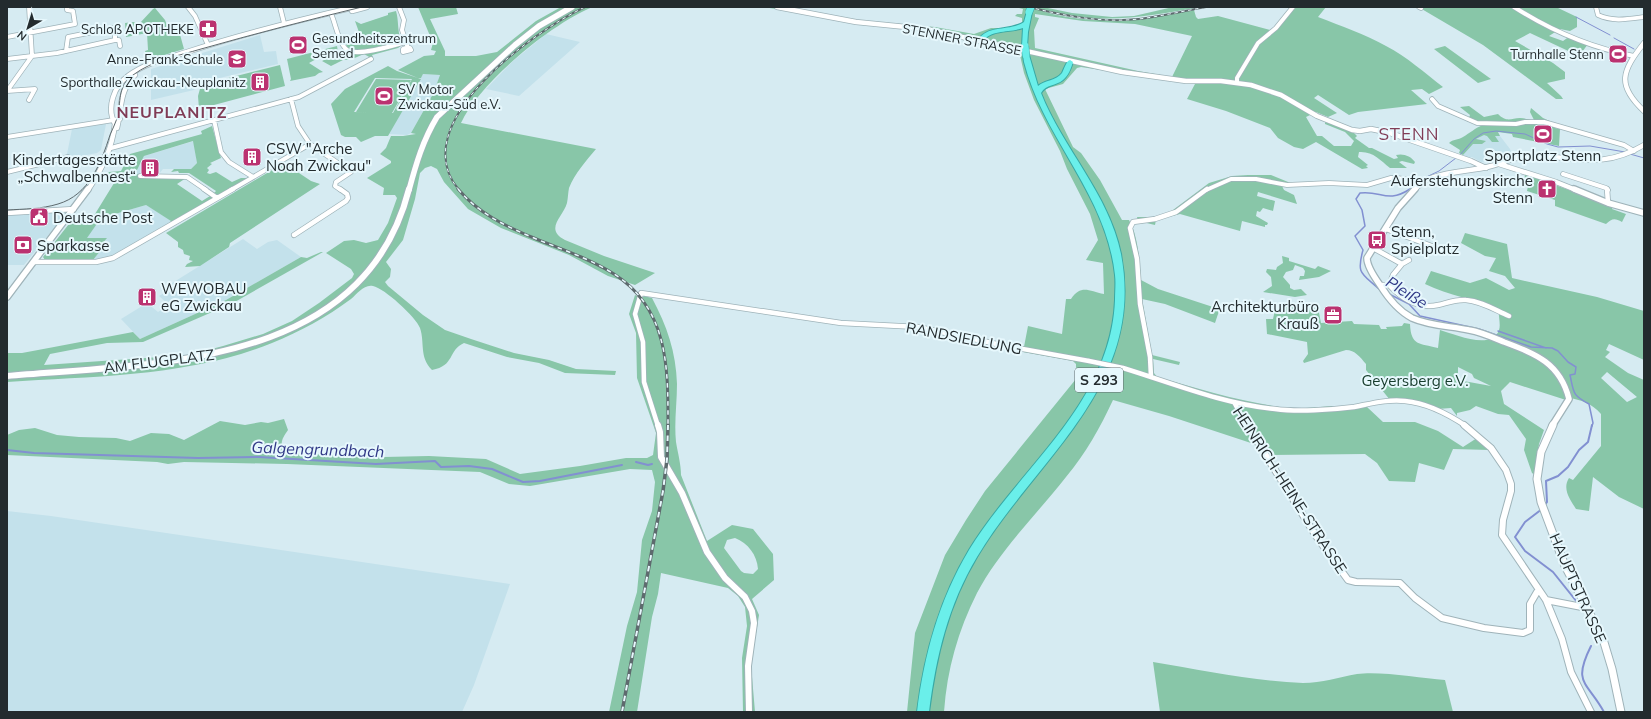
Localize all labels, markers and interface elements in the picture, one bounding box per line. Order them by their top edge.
north arrow [8,8,48,48]
pharmacy icon: Schloß APOTHEKE [197,18,219,40]
street label: STENNER STRASSE [901,20,1023,58]
place label: Schloß APOTHEKE [81,21,194,37]
text: N [14,28,29,44]
place label: Gesundheitszentrum Semed [312,30,436,61]
sports icon: Gesundheitszentrum Semed [287,34,309,56]
sports icon: Turnhalle Stenn [1607,43,1629,65]
place label: Turnhalle Stenn [1510,46,1604,62]
school or university icon: Anne-Frank-Schule [226,48,248,70]
place label: Anne-Frank-Schule [107,51,223,67]
building icon: Sporthalle Zwickau-Neuplanitz [249,71,271,93]
place label: Sporthalle Zwickau-Neuplanitz [60,74,246,90]
place label: SV Motor Zwickau-Süd e.V. [398,81,501,112]
sports icon: SV Motor Zwickau-Süd e.V. [373,85,395,107]
district label: NEUPLANITZ [116,102,228,122]
district label: STENN [1379,123,1440,144]
sports icon: Sportplatz Stenn [1532,123,1554,145]
place label: CSW "Arche Noah Zwickau" [266,139,371,175]
building icon: CSW "Arche Noah Zwickau" [241,146,263,168]
place label: Sportplatz Stenn [1485,146,1601,165]
place label: Kindertagesstätte „Schwalbennest“ [12,150,136,186]
building icon: Kindertagesstätte „Schwalbennest“ [139,157,161,179]
place label: Auferstehungskirche Stenn [1390,171,1533,207]
church icon: Auferstehungskirche Stenn [1536,178,1558,200]
public building icon: Deutsche Post [28,206,50,228]
place label: Deutsche Post [53,208,153,227]
place label: Stenn, Spielplatz [1391,222,1459,258]
bus stop icon: Stenn, Spielplatz [1366,229,1388,251]
bank icon: Sparkasse [12,234,34,256]
place label: Sparkasse [37,236,109,255]
water label: Pleiße [1382,271,1432,313]
place label: WEWOBAU eG Zwickau [161,279,246,315]
building icon: WEWOBAU eG Zwickau [136,286,158,308]
place label: Architekturbüro Krauß [1211,297,1319,333]
office icon: Architekturbüro Krauß [1322,304,1344,326]
street label: RANDSIEDLUNG [904,317,1024,359]
street label: AM FLUGPLATZ [103,345,215,377]
road number: S 293 [1075,368,1123,392]
park label: Geyersberg e.V. [1361,371,1469,390]
street label: HEINRICH-HEINE-STRASSE [1229,403,1351,577]
water label: Galgengrundbach [251,437,385,461]
street label: HAUPTSTRASSE [1545,530,1611,646]

